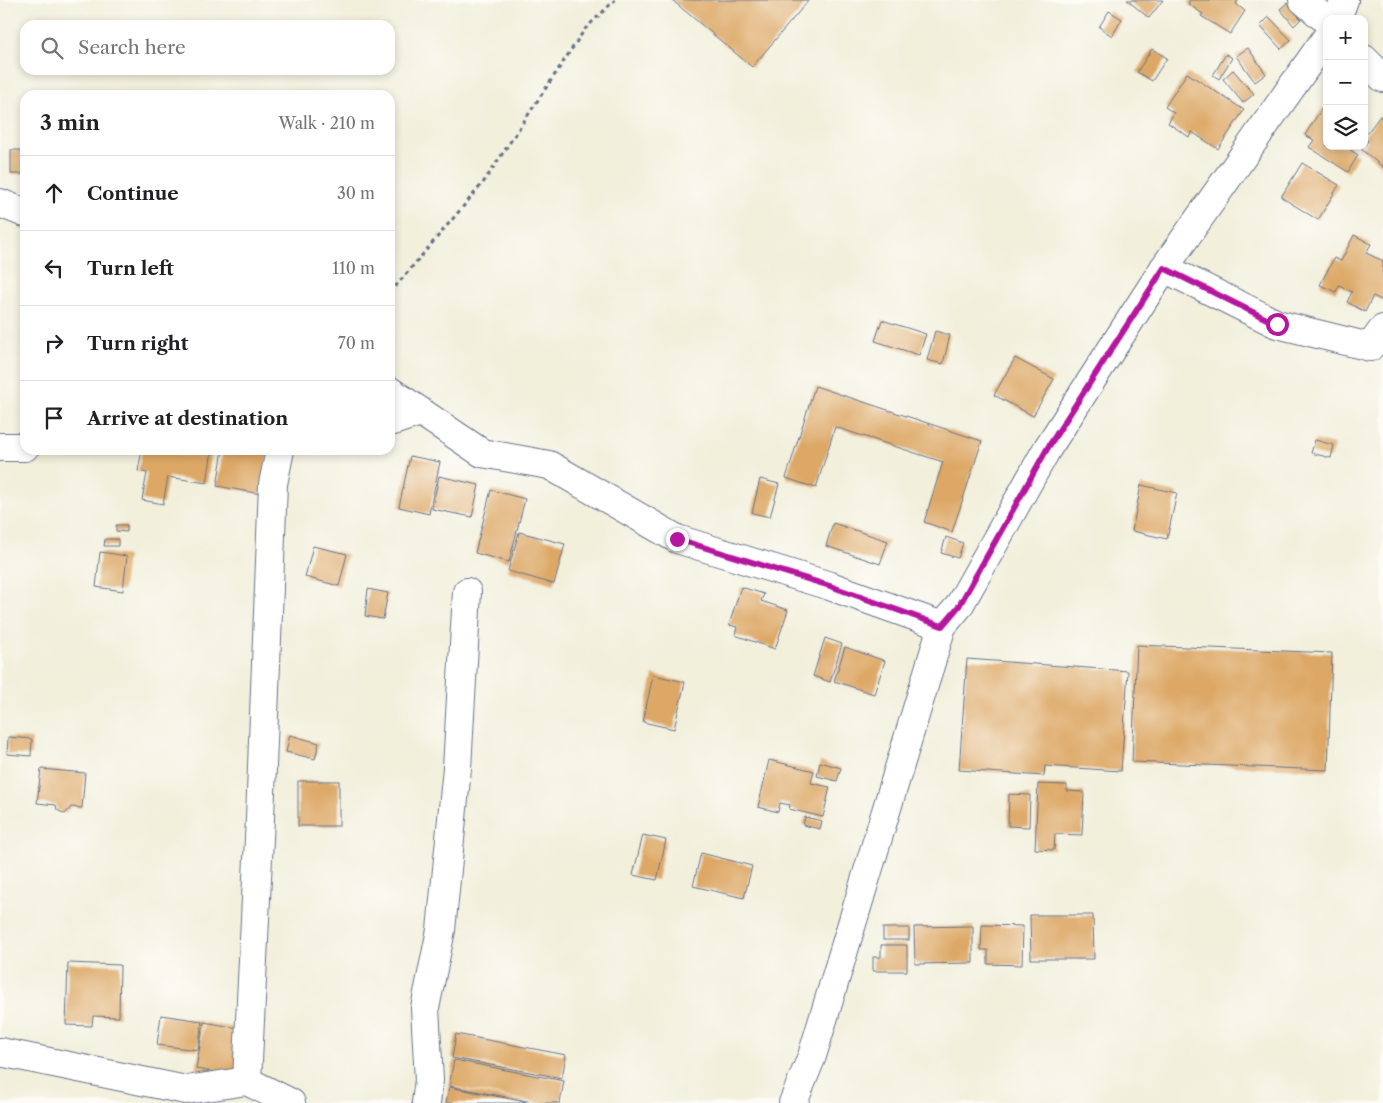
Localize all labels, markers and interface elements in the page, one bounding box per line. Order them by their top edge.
map controls [1323,15,1368,150]
button: + [1323,15,1368,60]
search box [20,20,395,75]
icon: search [38,34,66,62]
text: Search here [78,36,186,59]
button: − [1323,60,1368,105]
button: layers [1323,105,1368,150]
text: 3 min [40,110,100,135]
text: Walk · 210 m [279,113,375,133]
icon: ahead [40,179,68,207]
text: Continue [87,182,179,205]
text: 30 m [337,183,375,203]
icon: left [40,254,68,282]
text: Turn left [87,257,174,280]
text: 110 m [332,258,375,278]
route start [1266,313,1289,336]
icon: right [40,329,68,357]
text: Turn right [87,332,188,355]
text: 70 m [338,333,375,353]
icon: arrive [40,404,68,432]
text: Arrive at destination [87,407,288,430]
route end [666,528,689,551]

